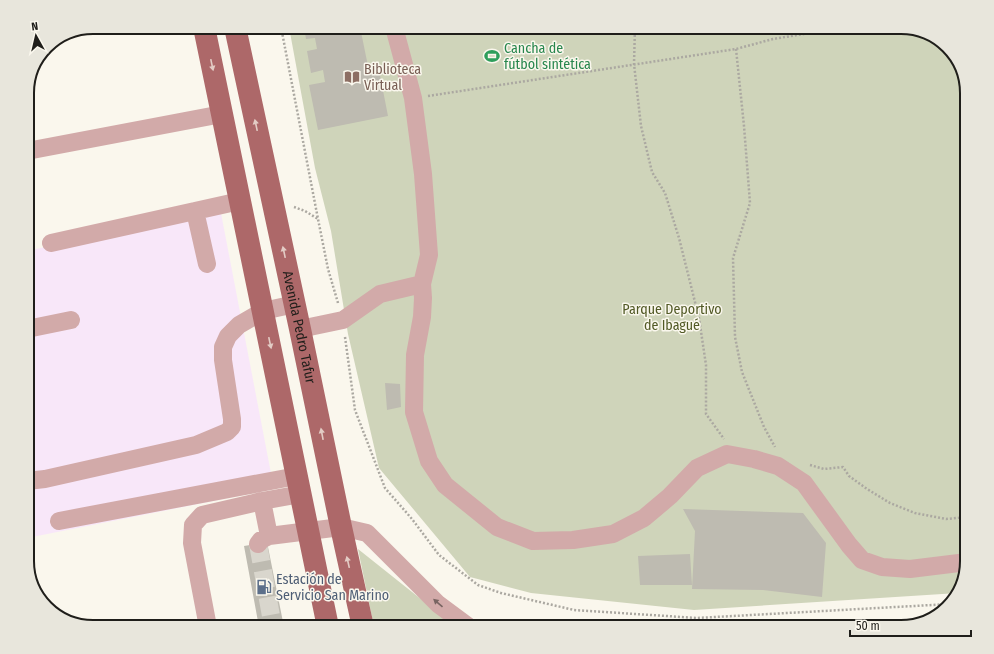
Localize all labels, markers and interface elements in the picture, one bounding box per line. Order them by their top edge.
north arrow [16,16,56,56]
text: N [31,20,39,33]
place label: Cancha de fútbol sintética [504,40,591,73]
sports icon: Cancha de fútbol sintética [483,47,501,65]
one-way arrow [210,59,216,71]
place label: Biblioteca Virtual [364,61,421,94]
library icon: Biblioteca Virtual [343,68,361,86]
one-way arrow [253,119,259,131]
one-way arrow [280,246,286,258]
street label: Avenida Pedro Tafur [279,269,319,385]
park label: Parque Deportivo de Ibagué [622,301,722,334]
one-way arrow [267,337,273,349]
one-way arrow [318,428,324,441]
one-way arrow [345,555,351,568]
place label: Estación de Servicio San Marino [276,571,389,604]
fuel station icon: Estación de Servicio San Marino [255,578,273,596]
one-way arrow [433,599,444,608]
scale bar [850,612,971,638]
text: 50 m [856,619,880,633]

